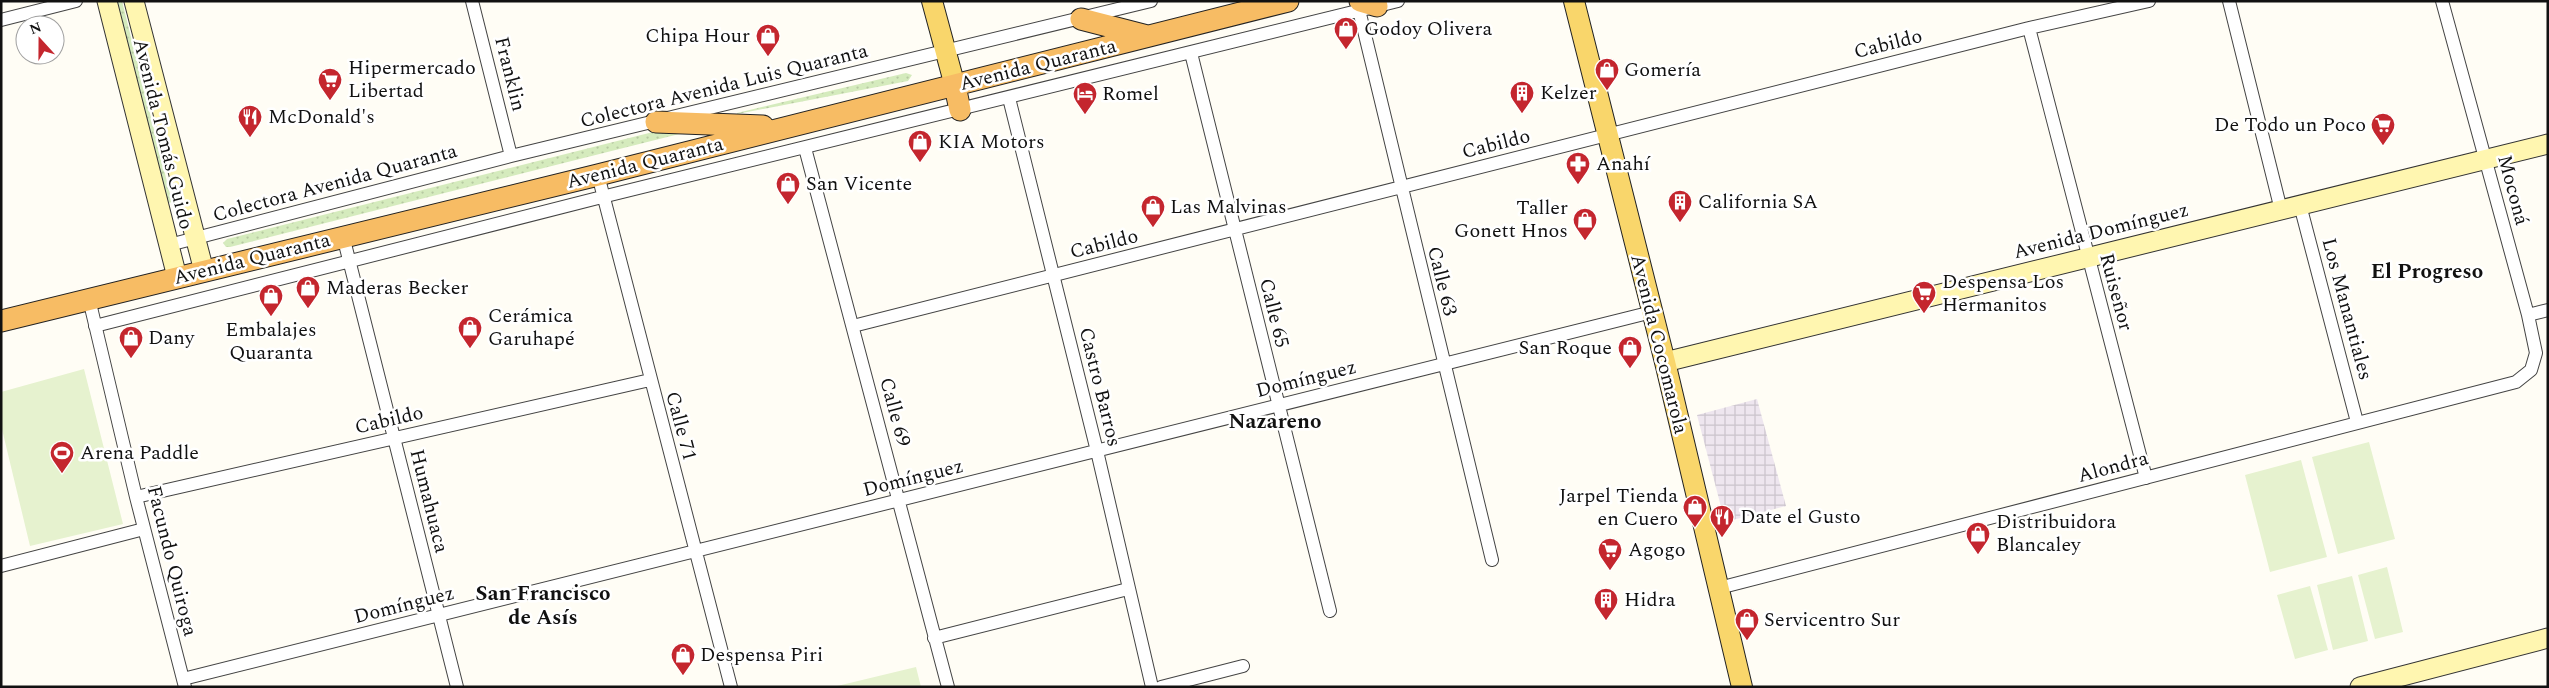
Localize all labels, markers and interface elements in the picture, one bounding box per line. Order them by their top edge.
place label: Godoy Olivera [1364,14,1493,44]
north arrow [15,15,65,65]
text: N [26,16,45,40]
shop icon: Godoy Olivera [1333,16,1359,50]
place label: Chipa Hour [645,21,750,51]
street label: Cabildo [1851,21,1925,67]
shop icon: Chipa Hour [755,23,781,57]
street label: Avenida Quaranta [956,31,1120,99]
street label: Franklin [486,34,534,114]
street label: Avenida Tomás Guido [125,35,201,233]
street label: Colectora Avenida Luis Quaranta [577,36,871,136]
place label: Hipermercado Libertad [348,53,476,106]
place label: Gomería [1624,55,1701,85]
shop icon: Gomería [1594,57,1620,91]
supermarket icon: Hipermercado Libertad [317,67,343,101]
place label: Kelzer [1540,78,1597,108]
place label: Romel [1102,79,1159,109]
building icon: Kelzer [1509,80,1535,114]
hotel icon: Romel [1072,81,1098,115]
place label: McDonald's [268,102,375,132]
restaurant icon: McDonald's [237,104,263,138]
place label: De Todo un Poco [2214,110,2366,140]
supermarket icon: De Todo un Poco [2370,112,2396,146]
street label: Cabildo [1459,121,1533,167]
place label: KIA Motors [938,127,1045,157]
street label: Avenida Quaranta [563,129,727,197]
shop icon: KIA Motors [907,129,933,163]
street label: Colectora Avenida Quaranta [209,136,461,230]
place label: Anahí [1596,149,1651,179]
pharmacy icon: Anahí [1565,151,1591,185]
street label: Moconá [2489,151,2537,229]
place label: San Vicente [806,169,912,199]
shop icon: San Vicente [775,171,801,205]
place label: California SA [1698,187,1818,217]
building icon: California SA [1667,189,1693,223]
place label: Las Malvinas [1170,192,1287,222]
place label: Taller Gonett Hnos [1454,193,1568,246]
shop icon: Las Malvinas [1140,194,1166,228]
street label: Avenida Domínguez [2010,195,2192,267]
shop icon: Taller Gonett Hnos [1572,207,1598,241]
street label: Cabildo [1067,221,1141,267]
street label: Avenida Quaranta [170,225,334,293]
street label: Los Manantiales [2314,234,2380,384]
street label: Calle 63 [1419,243,1465,319]
street label: Ruiseñor [2091,250,2141,334]
street label: Avenida Cocomarola [1622,251,1696,437]
district label: El Progreso [2371,256,2483,288]
place label: Despensa Los Hermanitos [1942,267,2064,320]
place label: Maderas Becker [326,273,468,303]
shop icon: Maderas Becker [295,275,321,309]
street label: Calle 65 [1251,275,1297,351]
supermarket icon: Despensa Los Hermanitos [1911,280,1937,314]
shop icon: Embalajes Quaranta [258,283,284,317]
place label: Cerámica Garuhapé [488,301,575,354]
place label: Embalajes Quaranta [225,315,317,368]
shop icon: Cerámica Garuhapé [457,315,483,349]
place label: Dany [148,323,196,353]
street label: Castro Barros [1071,324,1129,450]
shop icon: Dany [118,325,144,359]
place label: San Roque [1518,333,1612,363]
shop icon: San Roque [1617,335,1643,369]
street label: Domínguez [1253,352,1359,406]
street label: Calle 69 [871,374,919,450]
street label: Calle 71 [657,388,705,464]
street label: Cabildo [352,398,426,442]
district label: Nazareno [1229,406,1321,438]
place label: Arena Paddle [80,438,199,468]
sports icon: Arena Paddle [49,440,75,474]
street label: Alondra [2074,443,2152,491]
street label: Humahuaca [402,446,456,556]
street label: Domínguez [860,451,966,505]
place label: Jarpel Tienda en Cuero [1559,481,1678,534]
street label: Facundo Quiroga [139,483,205,640]
shop icon: Jarpel Tienda en Cuero [1682,494,1708,528]
place label: Date el Gusto [1740,502,1861,532]
restaurant icon: Date el Gusto [1709,504,1735,538]
place label: Distribuidora Blancaley [1996,507,2116,560]
shop icon: Distribuidora Blancaley [1965,521,1991,555]
place label: Agogo [1628,535,1686,565]
supermarket icon: Agogo [1597,537,1623,571]
street label: Domínguez [351,578,457,632]
district label: San Francisco de Asís [476,578,610,634]
place label: Hidra [1624,585,1676,615]
building icon: Hidra [1593,587,1619,621]
place label: Servicentro Sur [1764,605,1900,635]
shop icon: Servicentro Sur [1734,607,1760,641]
place label: Despensa Piri [700,640,823,670]
shop icon: Despensa Piri [670,642,696,676]

